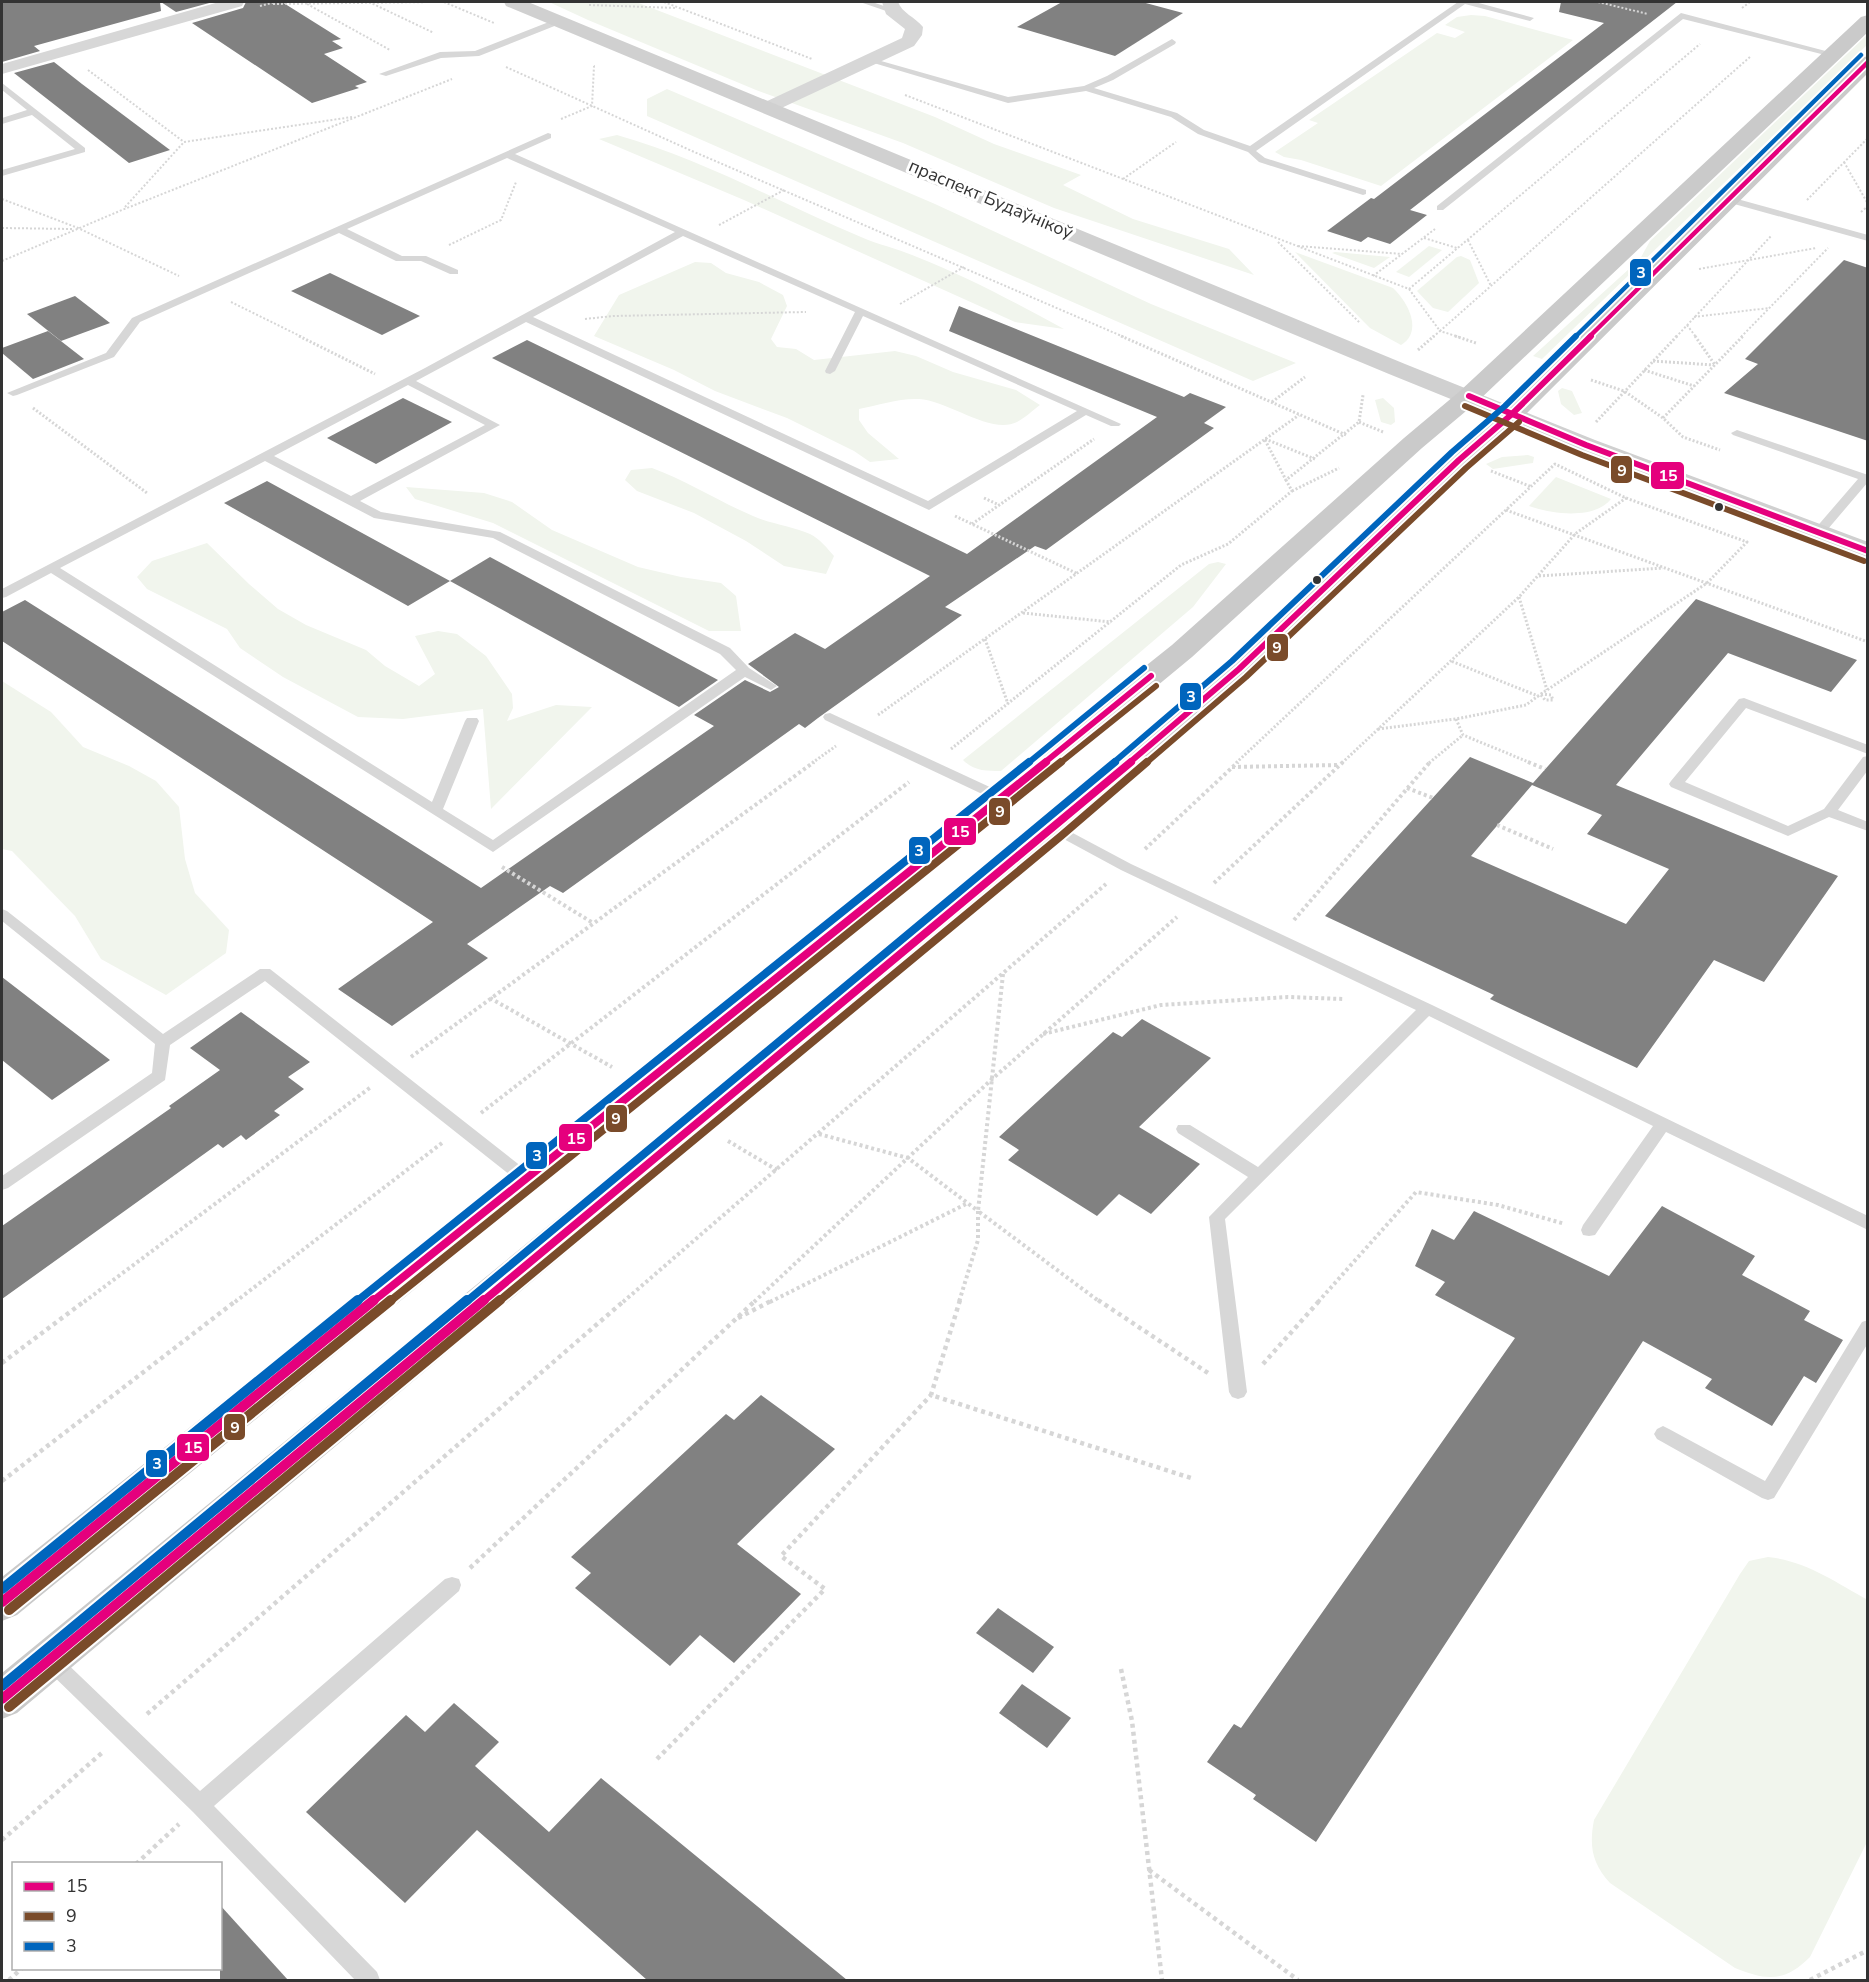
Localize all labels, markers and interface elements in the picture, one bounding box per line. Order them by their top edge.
street label: праспект Будаўнікоў [905,153,1077,245]
line badge: 3 [1629,258,1652,287]
text: 3 [1636,262,1646,284]
line badge: 9 [1610,455,1633,484]
text: 9 [1617,460,1627,482]
line badge: 15 [1650,461,1685,490]
text: 15 [1658,465,1678,487]
unlabelled marker [1713,501,1725,513]
unlabelled marker [1311,574,1323,586]
line badge: 9 [1266,633,1289,662]
text: 9 [1272,637,1282,659]
line badge: 3 [1179,682,1202,711]
text: 3 [1186,686,1196,708]
line badge: 9 [988,797,1011,826]
text: 9 [995,801,1005,823]
line badge: 15 [943,817,977,846]
text: 15 [950,821,970,843]
line badge: 3 [908,836,931,865]
text: 3 [914,840,924,862]
line badge: 9 [605,1104,628,1133]
text: 9 [611,1108,621,1130]
line badge: 15 [558,1123,593,1152]
text: 15 [566,1128,586,1150]
line badge: 3 [525,1141,548,1170]
text: 3 [532,1145,542,1167]
line badge: 9 [223,1413,246,1441]
text: 9 [230,1417,240,1439]
line badge: 15 [176,1433,210,1462]
text: 15 [183,1437,203,1459]
line badge: 3 [145,1449,168,1478]
text: 3 [152,1453,162,1475]
legend [12,1862,222,1970]
text: 15 [66,1874,88,1898]
text: 9 [66,1904,77,1928]
text: 3 [66,1934,77,1958]

